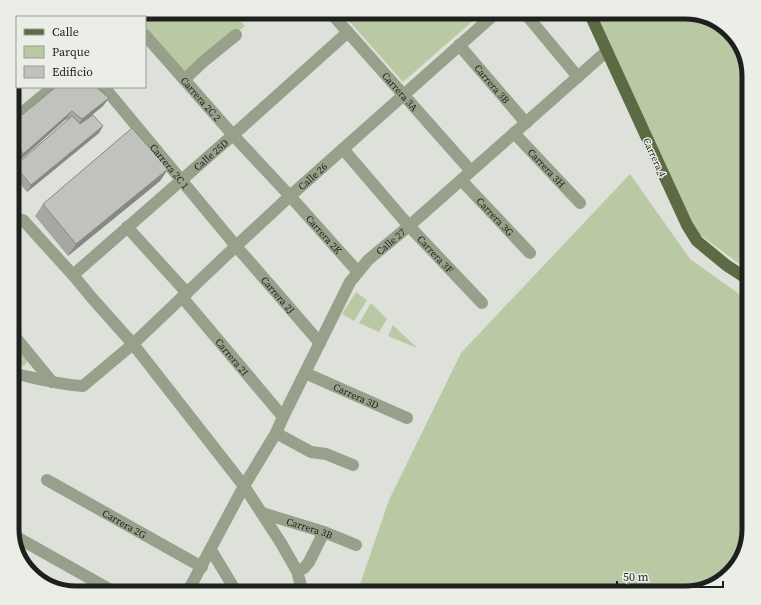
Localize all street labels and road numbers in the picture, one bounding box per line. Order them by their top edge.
street label: Carrera 3B [471,62,512,106]
street label: Carrera 3A [379,69,421,114]
street label: Carrera 2C 2 [178,74,224,124]
street label: Calle 25D [191,136,231,174]
street label: Carrera 4 [640,136,669,179]
street label: Carrera 2C 1 [147,141,192,192]
street label: Carrera 3H [525,146,568,191]
street label: Calle 26 [295,160,330,193]
street label: Carrera 3G [474,195,516,239]
street label: Carrera 2K [303,212,345,257]
street label: Calle 27 [373,226,408,258]
street label: Carrera 3F [414,233,456,276]
street label: Carrera 2J [258,274,298,316]
street label: Carrera 2I [212,336,252,379]
street label: Carrera 3D [331,380,381,412]
street label: Carrera 2G [100,507,149,542]
street label: Carrera 3B [285,515,335,542]

